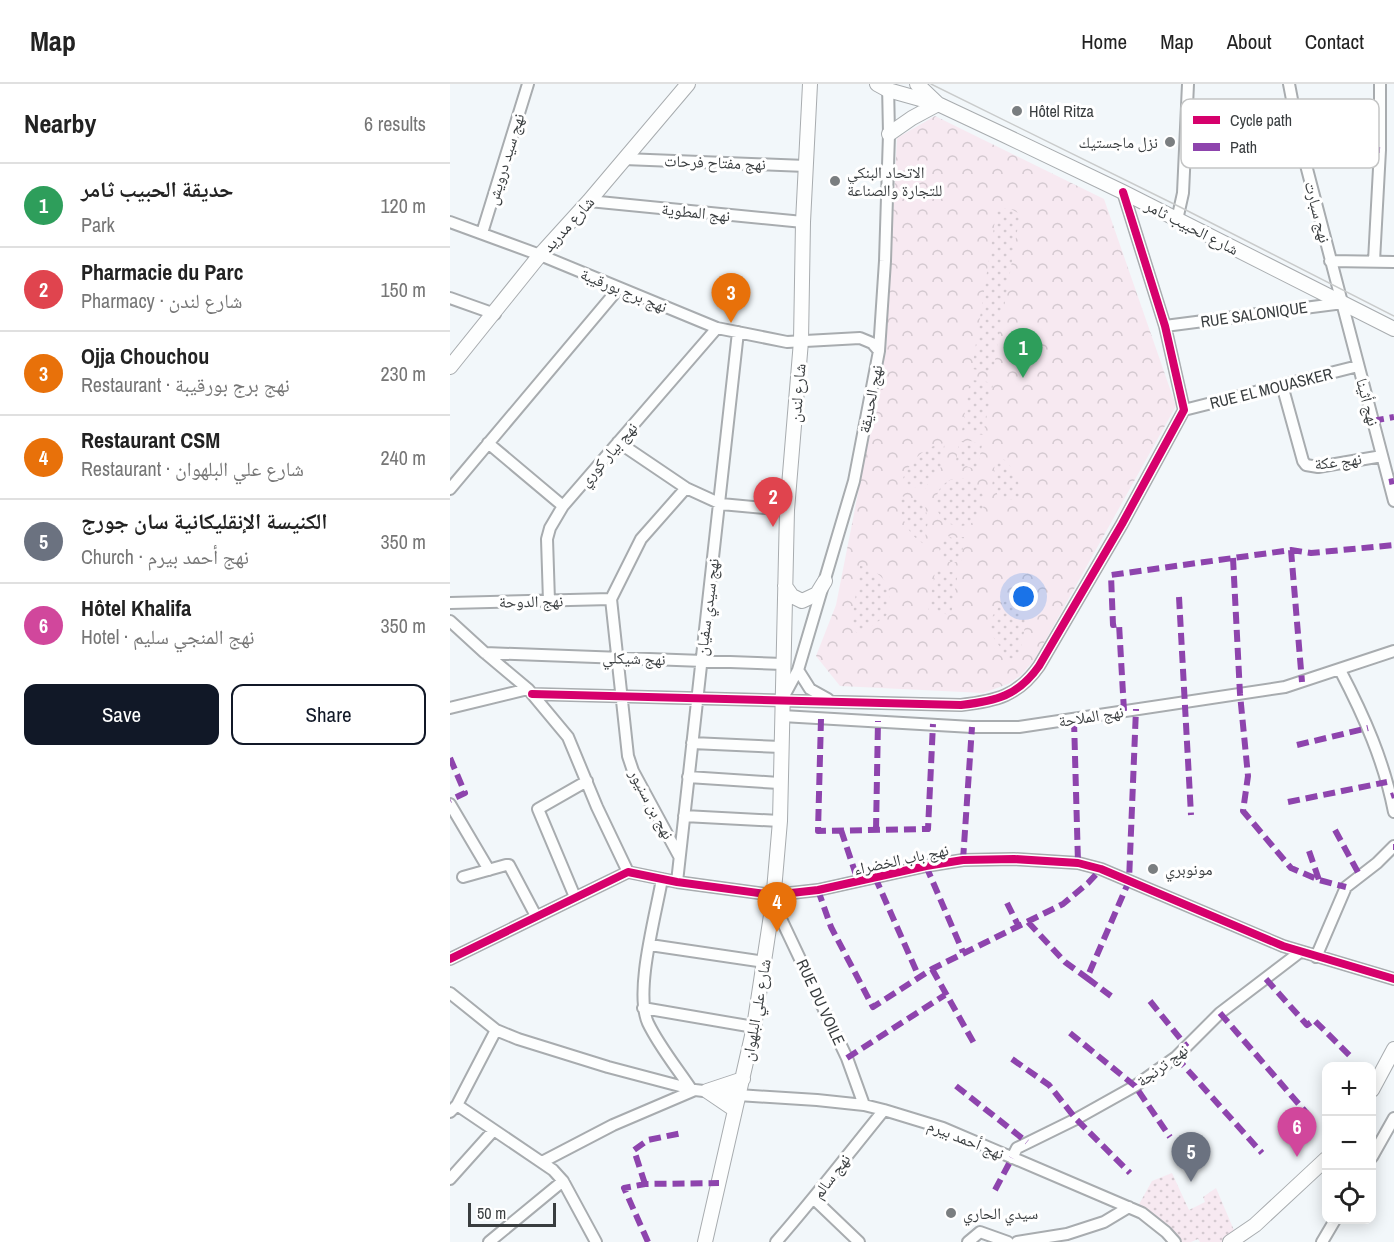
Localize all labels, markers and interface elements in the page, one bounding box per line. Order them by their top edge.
text: Map [30,22,76,60]
text: Home [1081,27,1127,56]
text: Map [1160,27,1194,56]
text: About [1227,27,1272,56]
text: Contact [1305,27,1364,56]
legend [1181,99,1379,168]
place label: Hôtel Ritza [1029,100,1095,122]
marker: Hôtel Ritza [1010,104,1024,118]
text: Nearby [24,106,96,141]
text: Cycle path [1230,109,1292,131]
text: 6 results [364,110,426,137]
street label: نهج سيد درويش [481,111,529,207]
place label: نزل ماجستيك [1079,131,1158,153]
marker: نزل ماجستيك [1163,135,1177,149]
text: Path [1230,136,1257,158]
street label: نهج مفتاح فرحات [664,149,766,175]
place label: الاتحاد البنكي للتجارة والصناعة [847,161,942,201]
text: حديقة الحبيب ثامر [81,174,234,204]
marker: الاتحاد البنكي للتجارة والصناعة [828,174,842,188]
street label: نهج سبارت [1300,179,1336,245]
street label: شارع مدريد [537,191,599,257]
text: 1 [39,192,48,219]
text: 120 m [380,192,426,219]
street label: شارع الحبيب ثامر [1141,194,1243,260]
street label: نهج المطوية [661,197,731,227]
text: Park [81,211,115,238]
text: Pharmacie du Parc [81,257,243,287]
street label: نهج برج بورقيبة [577,263,671,317]
pin: 3 [712,274,750,323]
text: 2 [39,276,48,303]
text: 150 m [380,276,426,303]
text: Pharmacy · شارع لندن [81,287,242,314]
street label: RUE SALONIQUE [1199,296,1309,332]
pin: 1 [1004,328,1042,378]
text: Ojja Chouchou [81,341,209,371]
text: 3 [39,360,48,387]
text: 230 m [380,360,426,387]
street label: RUE EL MOUASKER [1207,362,1335,414]
street label: شارع لندن [783,363,811,423]
street label: نهج الحديقة [853,363,887,435]
text: Restaurant · نهج برج بورقيبة [81,371,290,398]
street label: نهج أثينا [1351,376,1385,428]
street label: نهج بيار كوري [574,417,644,492]
text: Restaurant CSM [81,425,220,455]
text: 4 [39,444,48,471]
text: 240 m [380,444,426,471]
street label: نهج عكة [1313,447,1363,475]
text: Restaurant · شارع علي البلهوان [81,455,304,482]
pin: 2 [754,478,792,527]
text: الكنيسة الإنقليكانية سان جورج [81,506,328,536]
text: 5 [39,528,48,555]
text: 350 m [380,528,426,555]
text: Church · نهج أحمد بيرم [81,543,249,570]
street label: نهج سيدي سفيان [690,557,726,657]
your location [1009,582,1038,611]
street label: نهج الدوحة [499,589,563,613]
text: Hôtel Khalifa [81,593,191,623]
text: 6 [39,612,48,639]
text: 350 m [380,612,426,639]
text: Hotel · نهج المنجي سليم [81,623,255,650]
street label: نهج شيكلي [602,646,666,672]
button: Save [24,684,219,745]
button: Share [231,684,426,745]
street label: نهج الملاحة [1057,700,1125,732]
street label: نهج بن سنيور [624,764,680,843]
street label: نهج باب الخضراء [851,838,951,880]
place label: مونوبري [1165,858,1212,882]
marker: مونوبري [1146,862,1160,876]
pin: 4 [758,882,796,932]
street label: RUE DU VOILE [791,955,851,1049]
street label: شارع علي البلهوان [736,957,778,1063]
street label: نهج ترنجة [1132,1038,1192,1092]
map controls [1322,1062,1376,1224]
button: + [1322,1062,1376,1116]
pin: 6 [1278,1108,1316,1157]
street label: نهج أحمد بيرم [924,1114,1008,1164]
button: − [1322,1116,1376,1170]
pin: 5 [1172,1132,1210,1182]
street label: نهج سالم [807,1149,855,1203]
button: locate [1322,1170,1376,1224]
scale bar [468,1200,556,1228]
text: 50 m [477,1202,506,1224]
place label: سيدي الحاري [963,1202,1038,1226]
marker: سيدي الحاري [944,1206,958,1220]

